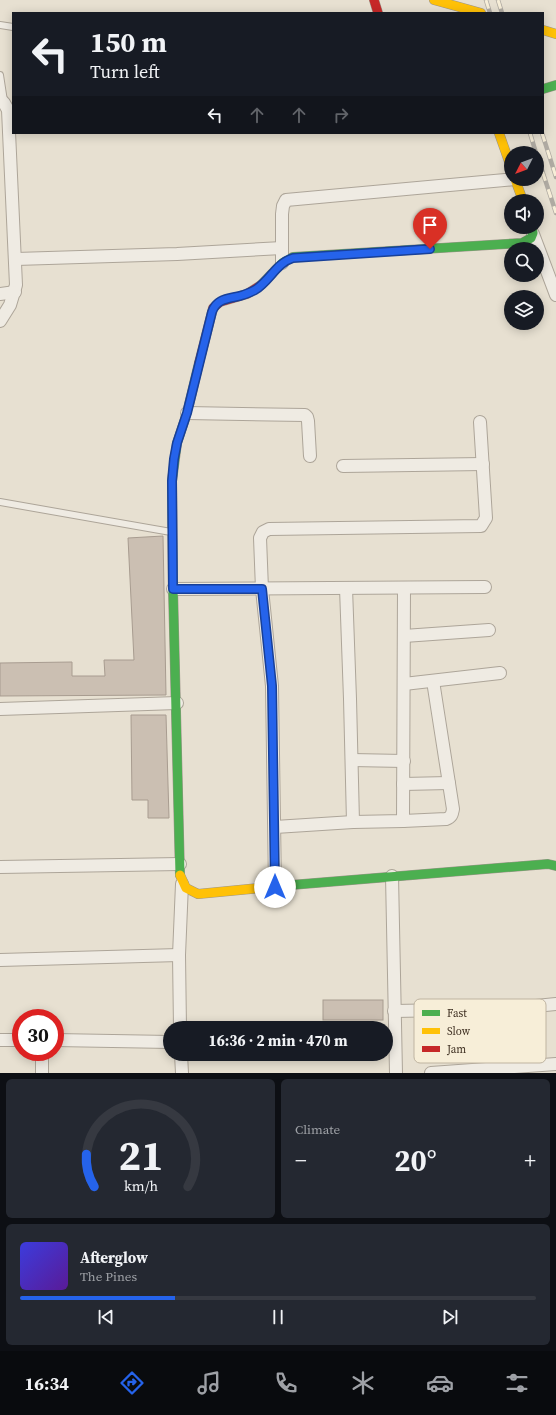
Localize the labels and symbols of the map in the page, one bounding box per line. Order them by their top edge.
north arrow [504,146,544,186]
pin [413,208,447,249]
position arrow [254,866,296,908]
legend [414,999,546,1063]
text: Fast [447,1006,467,1021]
speed limit sign: 30 [12,1009,64,1061]
text: Slow [447,1024,471,1039]
text: Jam [446,1042,466,1057]

